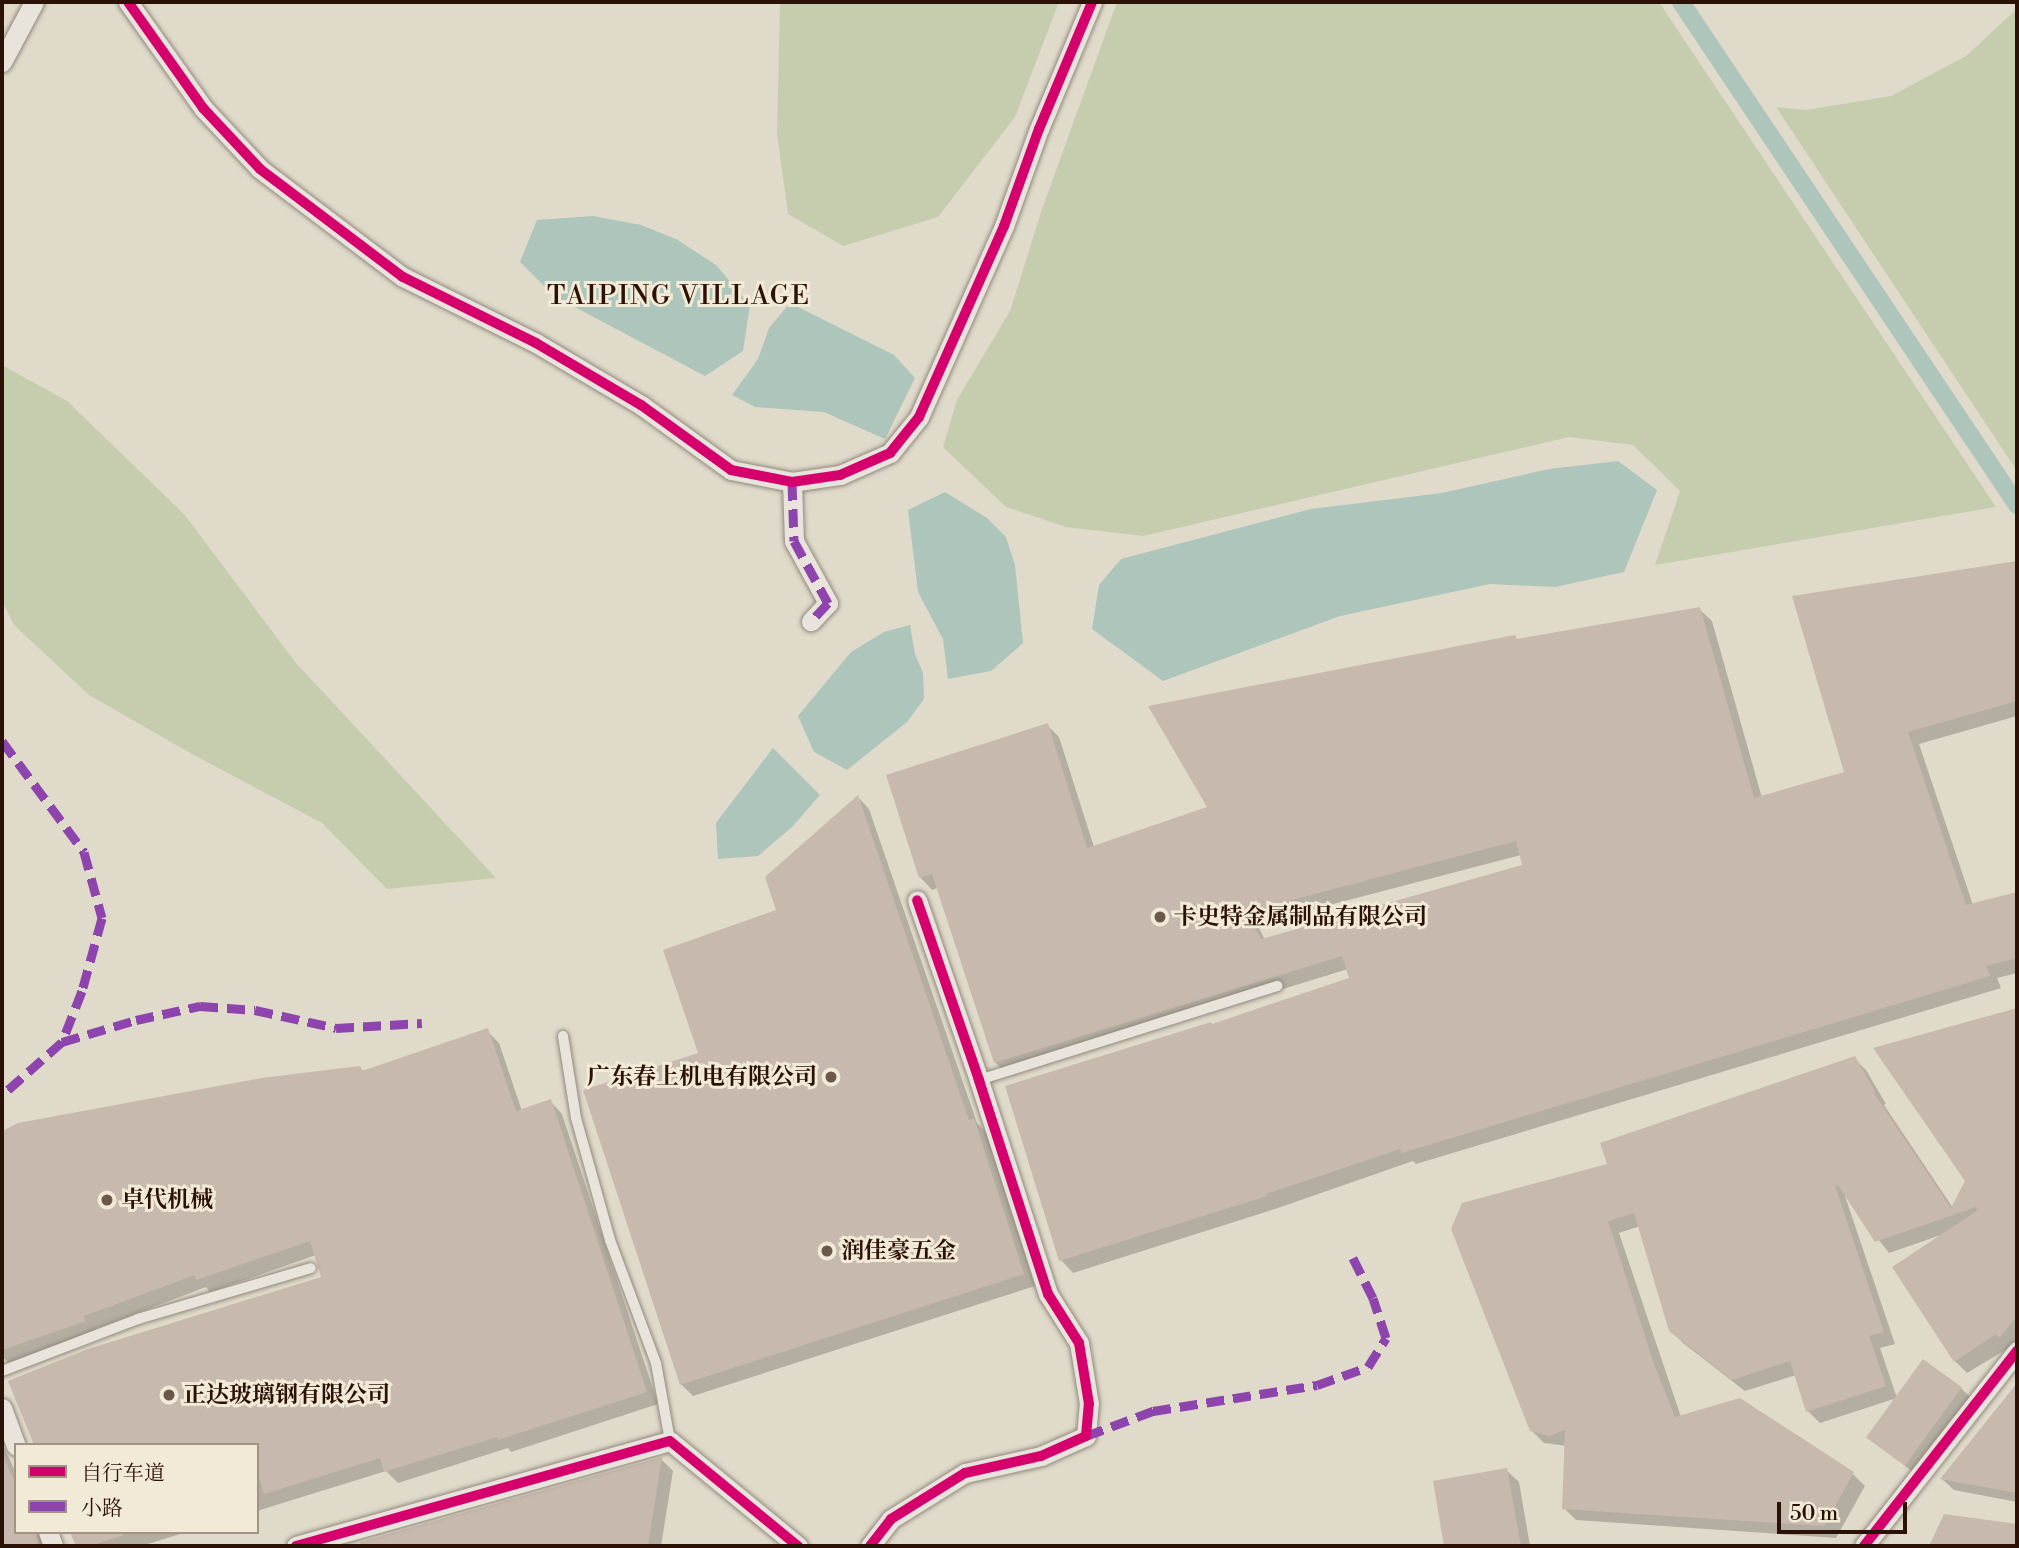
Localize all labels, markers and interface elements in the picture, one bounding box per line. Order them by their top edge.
district label: TAIPING VILLAGE [549,281,809,313]
place label: 卡史特金属制品有限公司 [1174,903,1427,931]
marker: 卡史特金属制品有限公司 [1152,909,1168,925]
place label: 广东春上机电有限公司 [587,1063,817,1091]
marker: 广东春上机电有限公司 [823,1069,839,1085]
place label: 卓代机械 [121,1186,213,1214]
marker: 卓代机械 [99,1192,115,1208]
place label: 润佳豪五金 [841,1237,956,1265]
marker: 润佳豪五金 [819,1243,835,1259]
place label: 正达玻璃钢有限公司 [183,1381,390,1409]
marker: 正达玻璃钢有限公司 [161,1387,177,1403]
legend [14,1443,259,1534]
text: 自行车道 [81,1461,165,1487]
scale bar [1781,1488,1910,1532]
text: 小路 [81,1496,123,1522]
text: 50 m [1790,1501,1838,1527]

